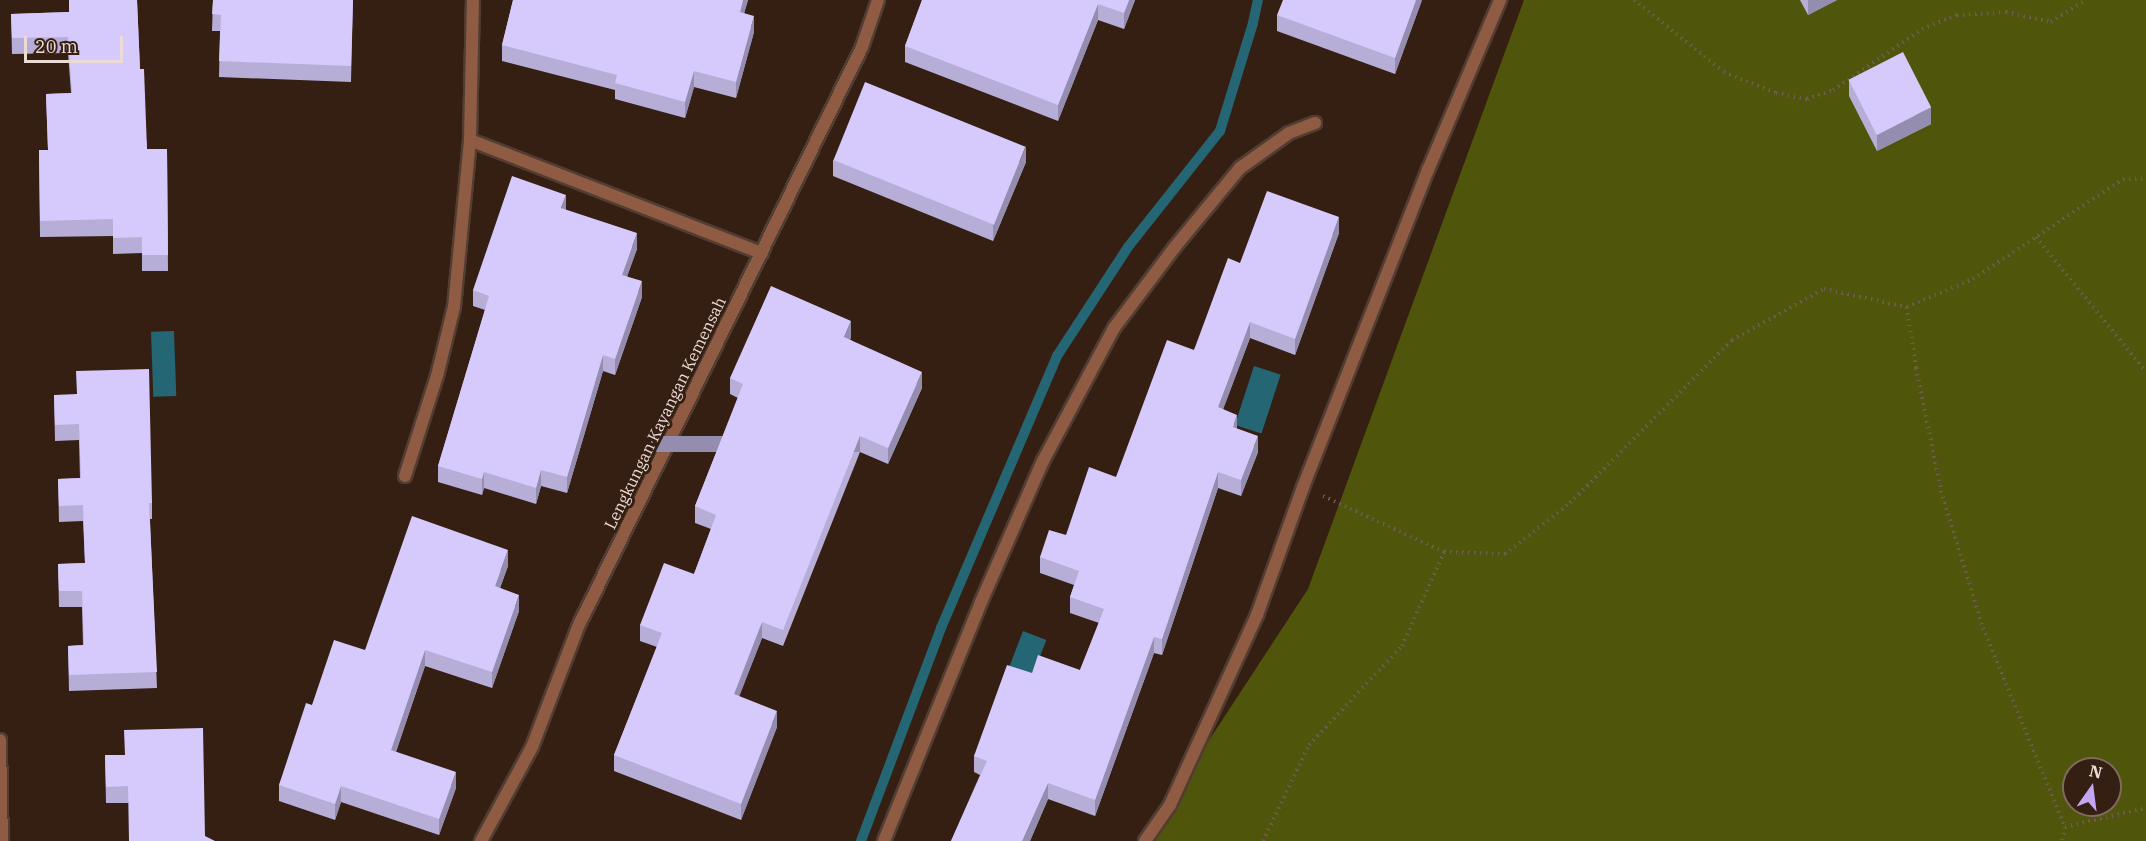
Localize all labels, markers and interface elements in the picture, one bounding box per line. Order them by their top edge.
scale bar [27,24,126,62]
text: 20 m [35,35,78,58]
street label: Lengkungan Kayangan Kemensah [600,294,730,532]
north arrow [2062,757,2122,817]
text: N [2087,760,2104,783]

